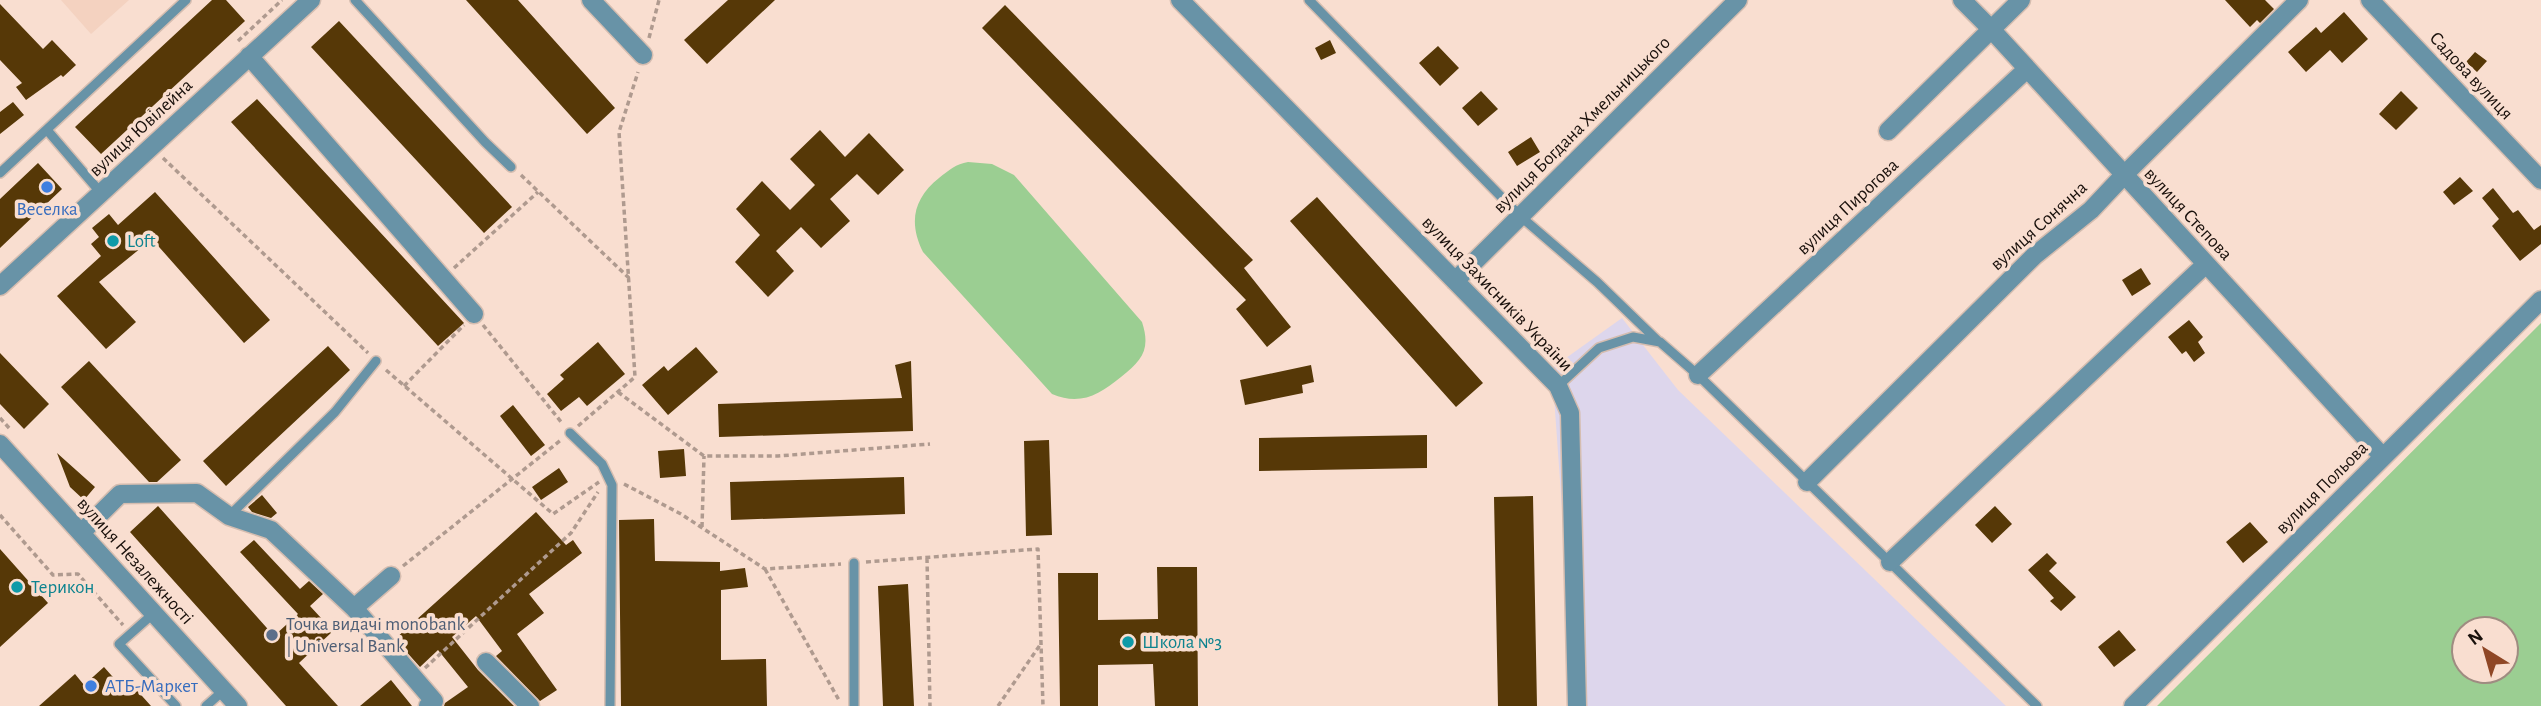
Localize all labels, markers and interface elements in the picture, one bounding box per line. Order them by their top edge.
street label: Садова вулиця [2426,28,2516,124]
street label: вулиця Богдана Хмельницького [1490,33,1674,217]
street label: вулиця Ювілейна [86,75,196,180]
street label: вулиця Пирогова [1794,155,1903,259]
street label: вулиця Степова [2140,164,2236,264]
street label: вулиця Сонячна [1987,178,2091,274]
marker: Веселка [39,179,55,195]
place label: Веселка [16,200,78,219]
street label: вулиця Захисників України [1418,213,1576,375]
place label: Loft [127,232,156,251]
marker: Loft [105,233,121,249]
street label: вулиця Польова [2272,438,2372,538]
street label: вулиця Незалежності [73,494,197,628]
place label: Терикон [31,578,94,597]
marker: Терикон [9,579,25,595]
place label: Точка видачі monobank | Universal Bank [286,615,466,657]
north arrow [2450,615,2520,685]
text: N [2465,626,2487,649]
marker: Точка видачі monobank | Universal Bank [264,627,280,643]
place label: Школа №3 [1142,633,1222,652]
marker: Школа №3 [1120,634,1136,650]
place label: АТБ-Маркет [105,677,198,696]
marker: АТБ-Маркет [83,678,99,694]

